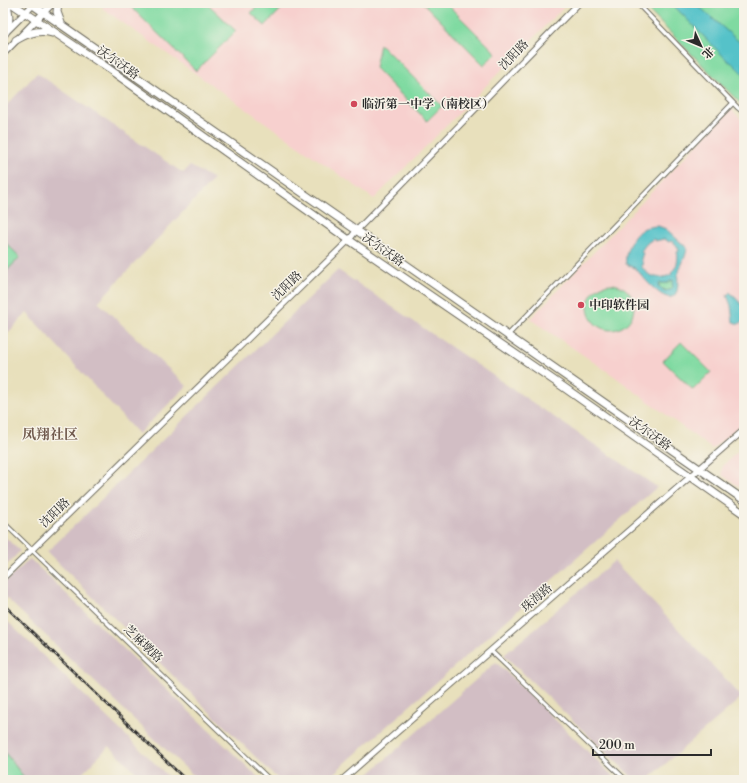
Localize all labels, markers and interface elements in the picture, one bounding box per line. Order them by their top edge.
north arrow [681,26,721,66]
street label: 沈阳路 [496,37,532,73]
street label: 沃尔沃路 [94,43,142,83]
text: 北 [699,43,716,61]
place label: 临沂第一中学（南校区） [362,97,494,112]
marker: 临沂第一中学（南校区） [349,99,359,109]
street label: 沃尔沃路 [359,230,407,270]
street label: 沈阳路 [269,268,305,304]
place label: 中印软件园 [589,298,649,313]
marker: 中印软件园 [576,300,586,310]
street label: 沃尔沃路 [626,414,674,454]
district label: 凤翔社区 [22,426,78,444]
street label: 沈阳路 [37,495,73,531]
street label: 珠海路 [518,581,556,615]
street label: 芝麻墩路 [121,622,165,666]
scale bar [593,731,711,757]
text: 200 m [599,738,635,753]

